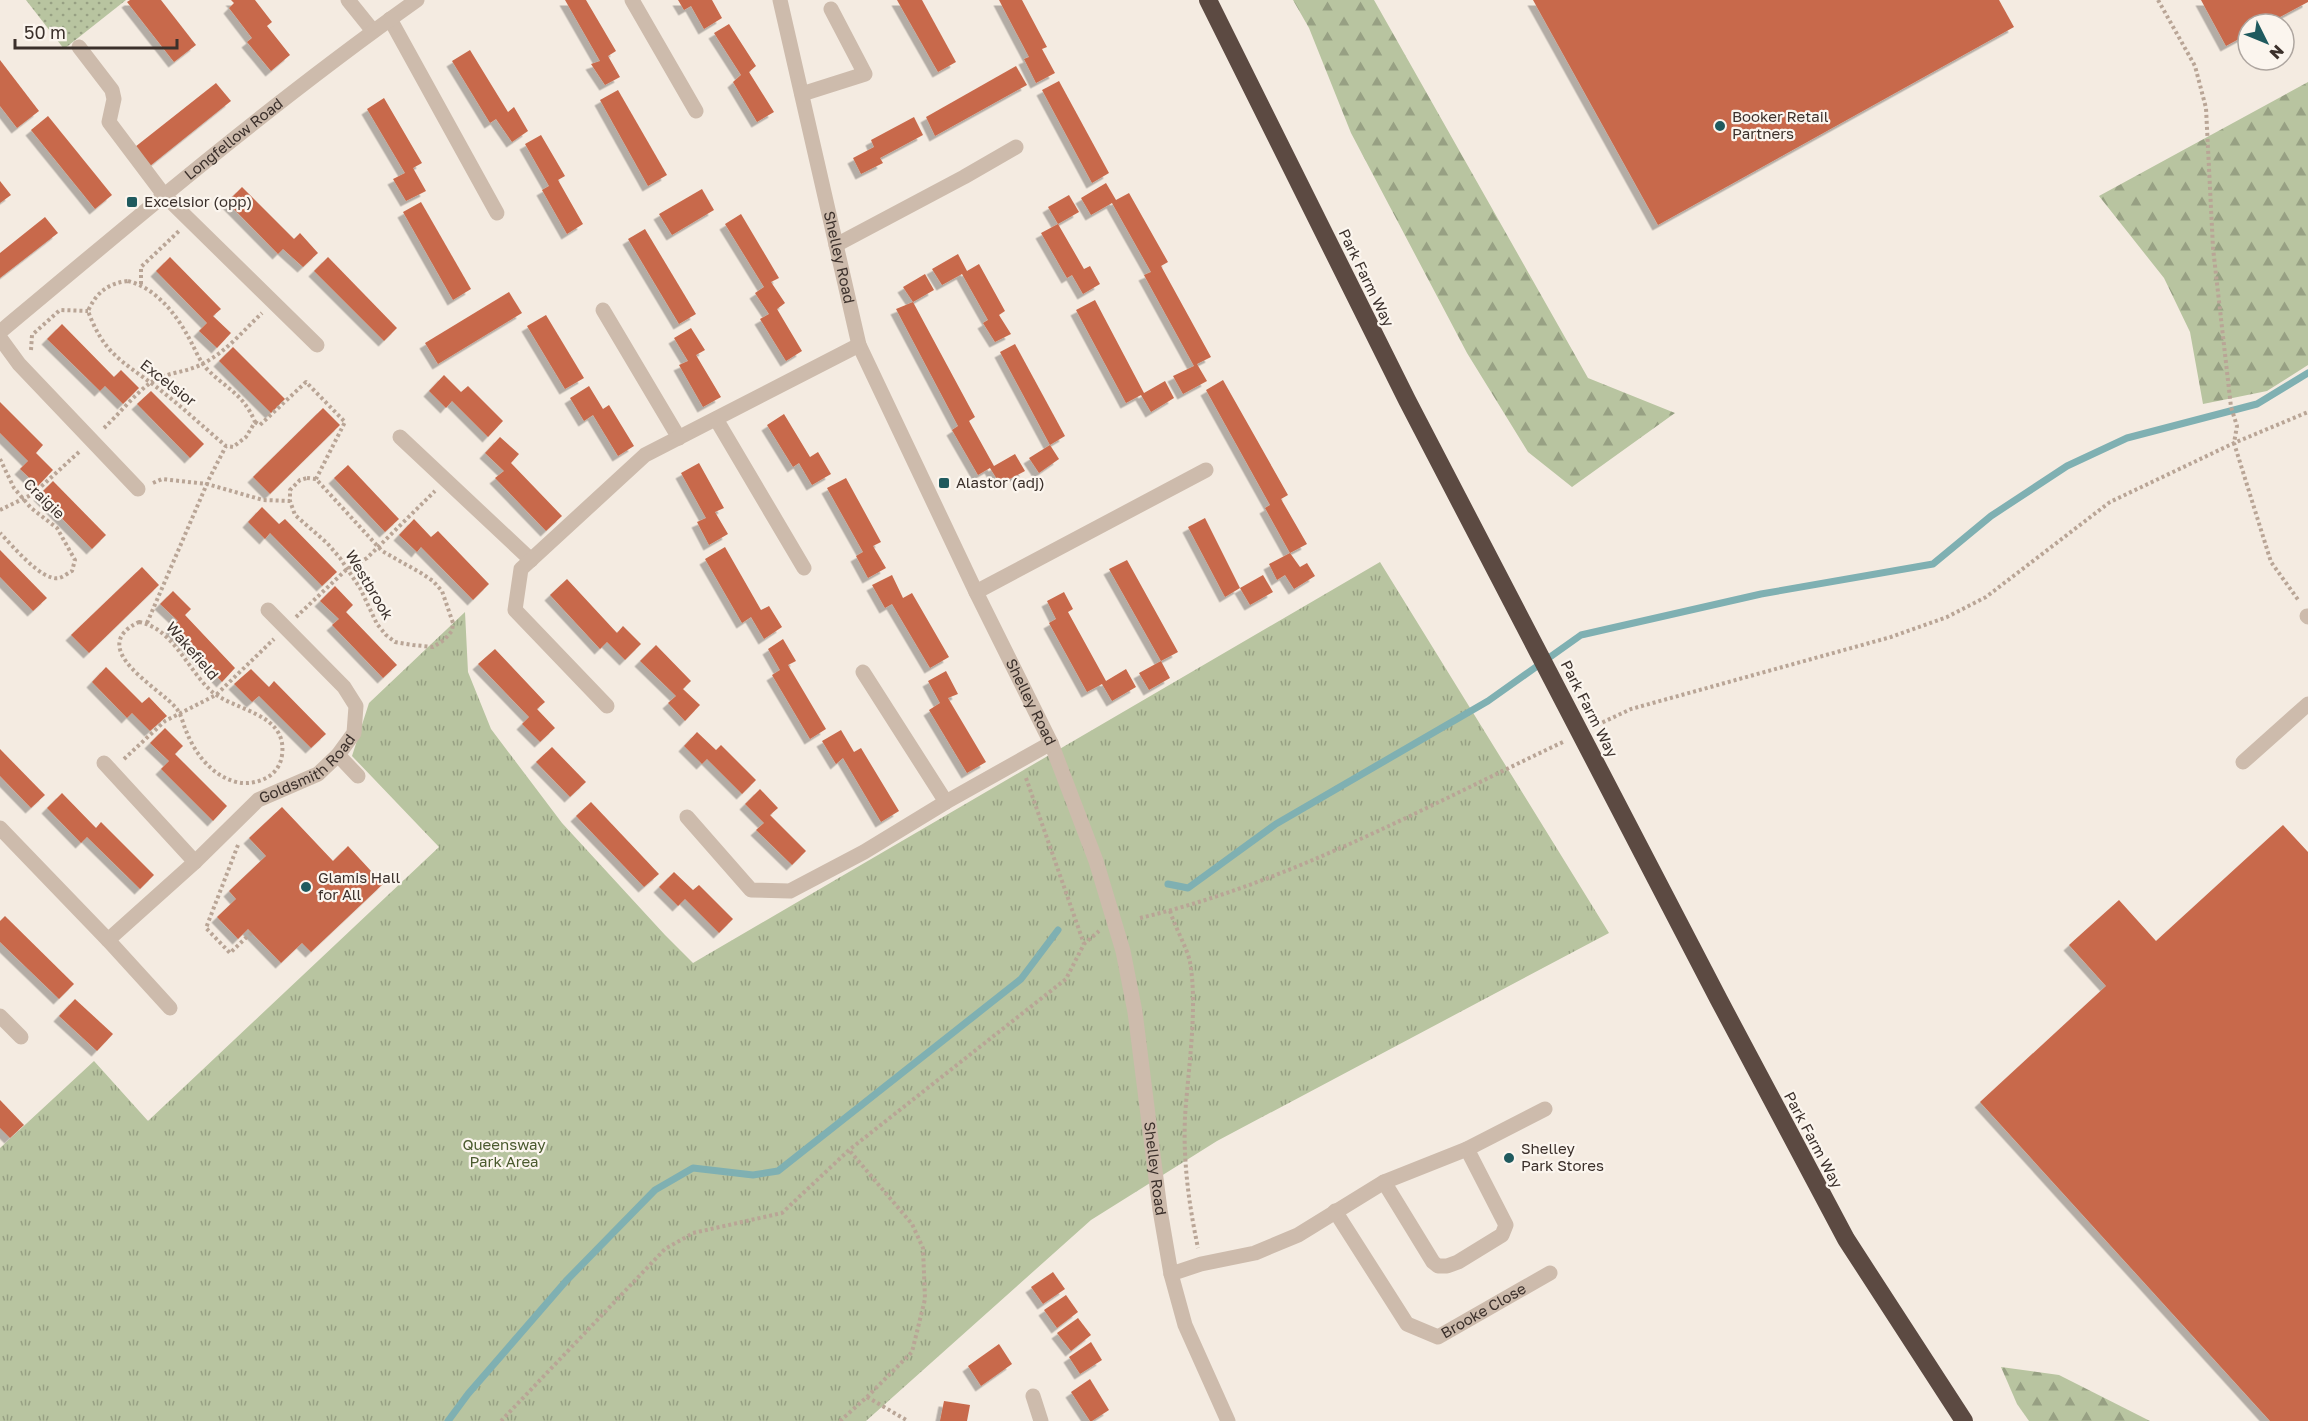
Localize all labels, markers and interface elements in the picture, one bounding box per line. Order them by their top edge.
scale bar [15,12,177,50]
north arrow [2236,12,2296,72]
text: 50 m [24,21,66,43]
text: N [2266,41,2288,64]
street label: Longfellow Road [180,94,286,183]
place label: Booker Retail Partners [1732,107,1829,142]
marker: Booker Retail Partners [1713,119,1727,133]
place label: Excelsior (opp) [144,192,252,210]
marker: Excelsior (opp) [125,195,139,209]
street label: Shelley Road [821,209,859,305]
street label: Park Farm Way [1335,226,1399,330]
street label: Excelsior [137,355,200,410]
place label: Alastor (adj) [956,473,1045,491]
street label: Craigie [20,474,69,522]
marker: Alastor (adj) [937,476,951,490]
street label: Westbrook [342,546,398,623]
street label: Wakefield [163,618,223,683]
street label: Shelley Road [1002,655,1061,748]
street label: Park Farm Way [1558,657,1622,761]
street label: Goldsmith Road [256,730,358,807]
place label: Glamis Hall for All [318,868,401,903]
marker: Glamis Hall for All [299,880,313,894]
street label: Park Farm Way [1781,1088,1847,1191]
street label: Shelley Road [1141,1120,1171,1217]
park label: Queensway Park Area [462,1135,546,1170]
place label: Shelley Park Stores [1521,1139,1604,1174]
marker: Shelley Park Stores [1502,1151,1516,1165]
street label: Brooke Close [1437,1279,1529,1342]

